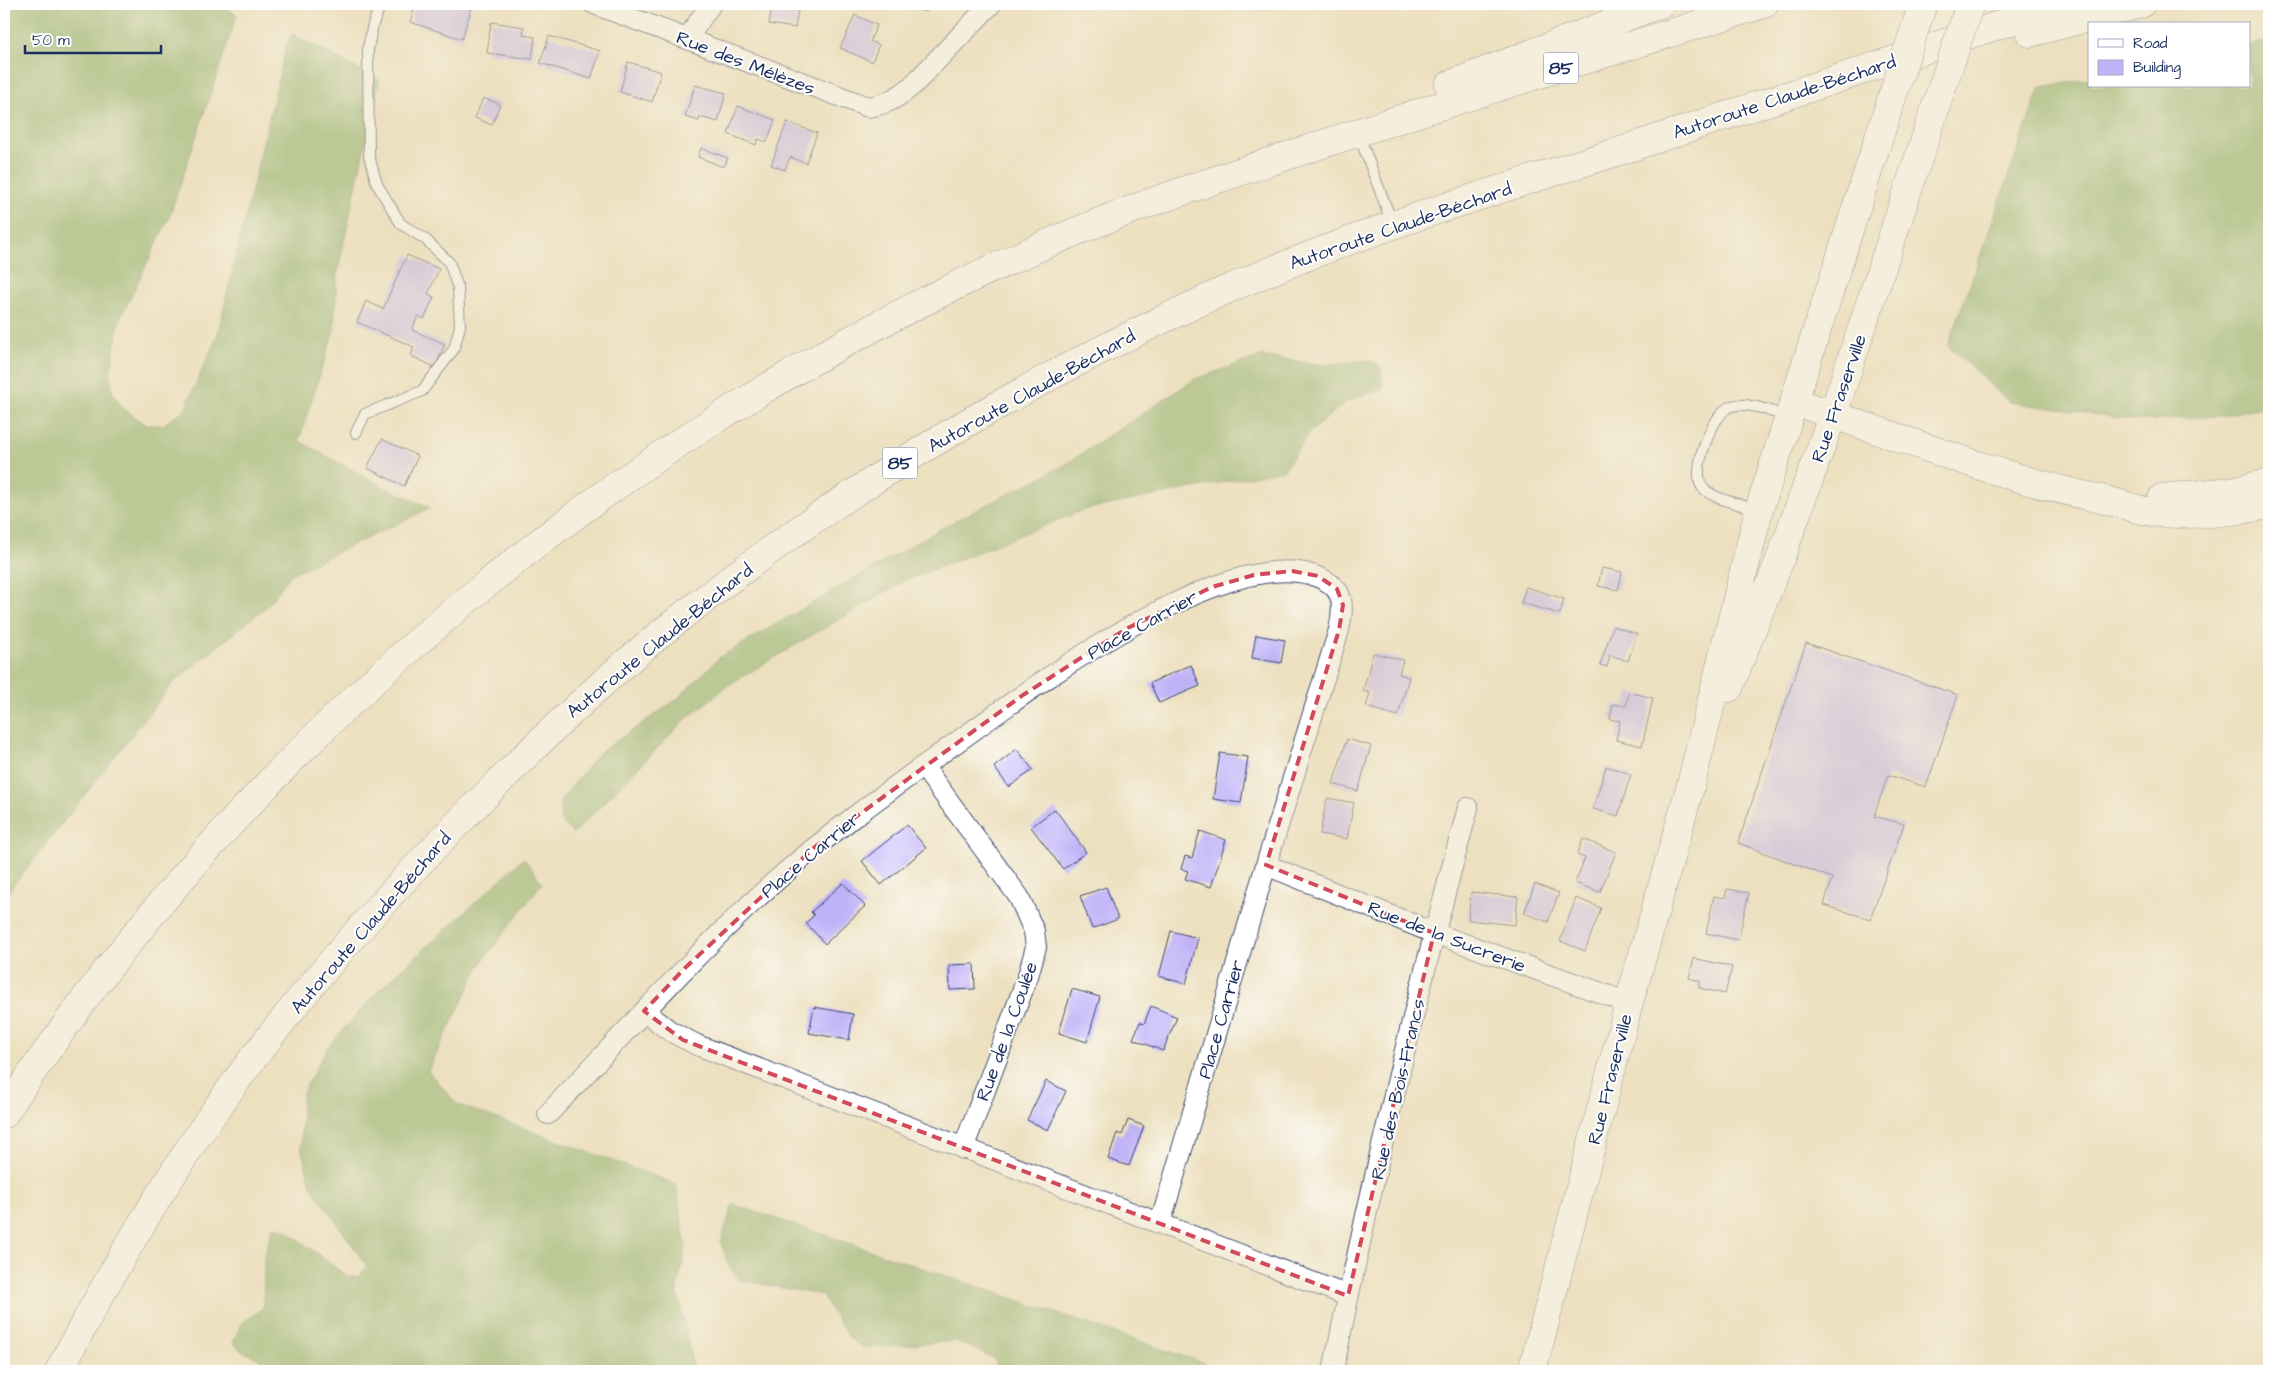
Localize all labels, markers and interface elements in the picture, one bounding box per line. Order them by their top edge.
scale bar [25,22,161,54]
legend [2088,22,2250,88]
street label: Rue des Mélèzes [672,25,819,102]
text: 50 m [32,30,70,51]
text: Road [2133,33,2168,54]
street label: Autoroute Claude-Béchard [1669,48,1900,146]
road number: 85 [1544,52,1578,84]
text: Building [2133,57,2181,79]
street label: Autoroute Claude-Béchard [1286,176,1515,277]
street label: Autoroute Claude-Béchard [923,323,1141,460]
street label: Rue Fraserville [1805,331,1874,466]
road number: 85 [882,448,918,478]
street label: Autoroute Claude-Béchard [561,557,759,725]
street label: Place Carrier [1083,584,1203,667]
street label: Place Carrier [755,805,867,905]
street label: Autoroute Claude-Béchard [284,826,458,1020]
street label: Rue de la Sucrerie [1364,895,1529,980]
street label: Place Carrier [1192,956,1251,1082]
street label: Rue de la Coulée [970,958,1045,1105]
street label: Rue des Bois-Francs [1364,996,1432,1183]
street label: Rue Fraserville [1581,1011,1640,1147]

